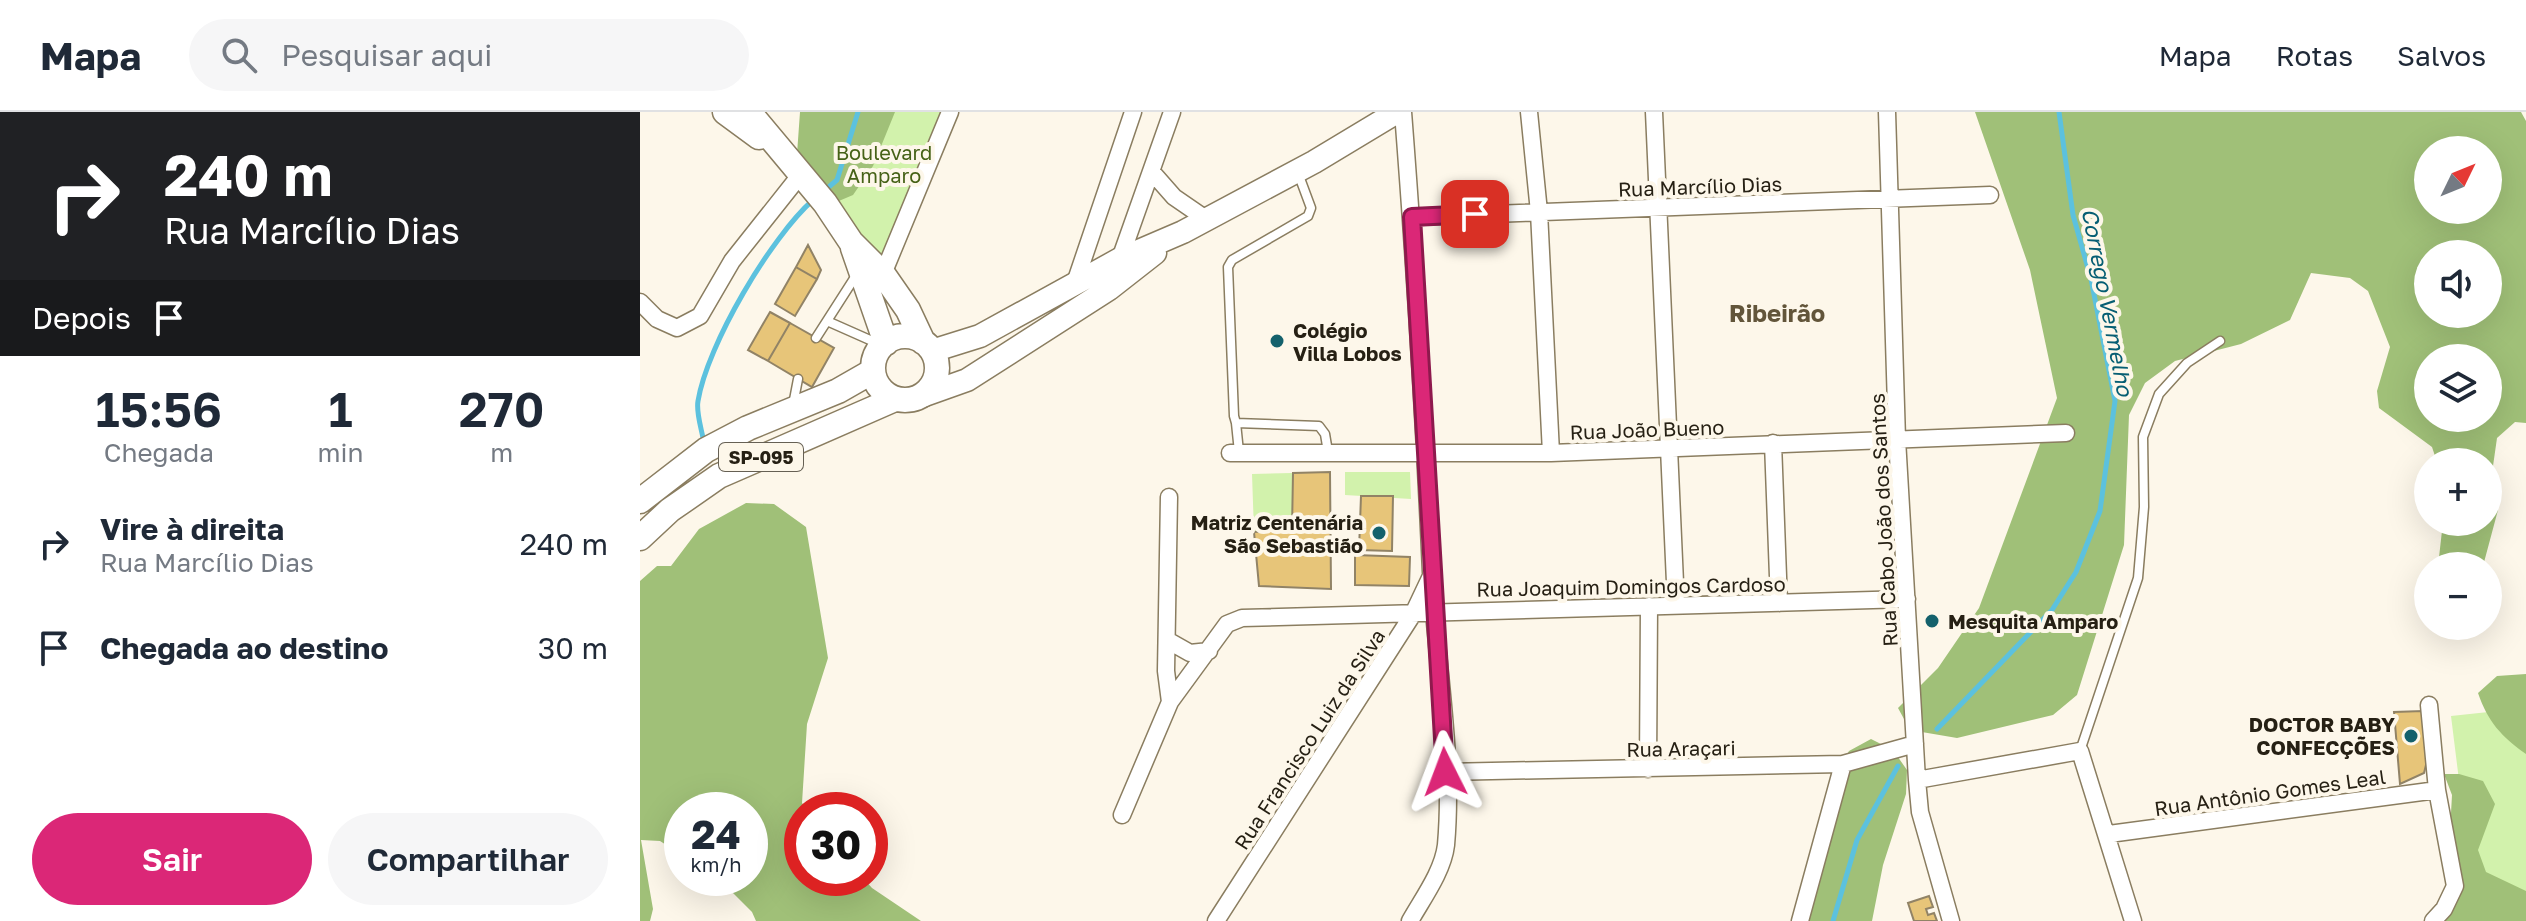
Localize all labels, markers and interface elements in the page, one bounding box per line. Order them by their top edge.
search box [189,19,749,91]
text: Mapa [40,33,141,78]
icon: search [217,33,261,77]
text: Pesquisar aqui [281,37,492,73]
text: Mapa [2159,39,2232,72]
text: Rotas [2276,39,2353,72]
text: Salvos [2397,39,2486,72]
north arrow [2414,136,2502,224]
map controls [2414,136,2502,640]
park label: Boulevard Amparo [836,140,932,187]
text: 240 m [164,141,333,208]
icon: right [32,144,136,248]
street label: Rua Marcílio Dias [1617,171,1783,201]
pin [1441,180,1509,248]
icon: arrive [1453,192,1497,236]
water label: Corrego Vermelho [2077,206,2140,400]
text: Rua Marcílio Dias [164,209,460,252]
button: sound [2414,240,2502,328]
icon: arrive [147,296,191,340]
district label: Ribeirão [1729,298,1825,327]
text: Depois [32,300,131,336]
place label: Colégio Villa Lobos [1293,318,1402,365]
marker: Colégio Villa Lobos [1268,332,1286,350]
button: layers [2414,344,2502,432]
text: 15:56 [96,380,222,438]
text: 1 [328,380,353,438]
text: 270 [459,380,544,438]
street label: Rua Cabo João dos Santos [1864,393,1902,647]
street label: Rua João Bueno [1569,414,1725,444]
text: Chegada [104,437,214,468]
text: min [318,437,364,468]
text: m [490,437,513,468]
road number: SP-095 [719,443,803,471]
button: + [2414,448,2502,536]
place label: Matriz Centenária São Sebastião [1191,510,1363,557]
text: Vire à direita [100,511,284,547]
icon: right [32,522,76,566]
marker: Matriz Centenária São Sebastião [1370,524,1388,542]
text: 240 m [520,526,608,562]
text: Rua Marcílio Dias [100,547,314,578]
button: − [2414,552,2502,640]
street label: Rua Joaquim Domingos Cardoso [1476,571,1786,601]
place label: Mesquita Amparo [1948,609,2118,633]
marker: Mesquita Amparo [1923,612,1941,630]
street label: Rua Francisco Luiz da Silva [1229,624,1389,854]
icon: arrive [32,626,76,670]
text: Chegada ao destino [100,630,388,666]
text: 30 m [538,630,608,666]
place label: DOCTOR BABY CONFECÇÕES [2249,712,2395,759]
marker: DOCTOR BABY CONFECÇÕES [2402,727,2420,745]
position arrow [1403,730,1487,814]
street label: Rua Araçari [1626,735,1736,761]
street label: Rua Antônio Gomes Leal [2153,764,2387,820]
speed limit sign: 30 [784,792,888,896]
text: 24 [691,810,741,858]
button: Sair [32,813,312,905]
button: Compartilhar [328,813,608,905]
text: km/h [691,852,741,876]

